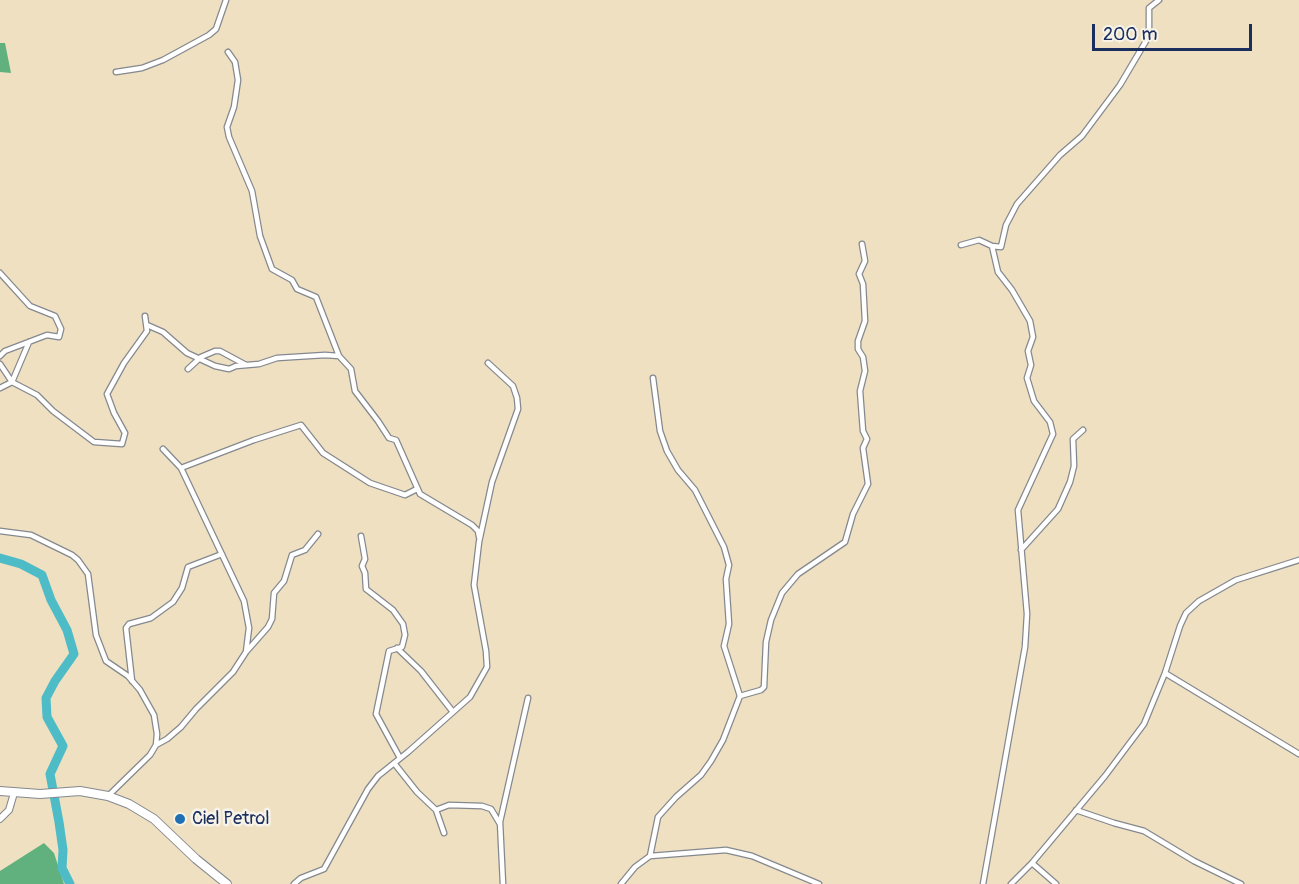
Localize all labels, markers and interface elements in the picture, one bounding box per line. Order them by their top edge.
scale bar [1095,12,1256,50]
text: 200 m [1103,23,1158,46]
place label: Ciel Petrol [192,808,269,830]
marker: Ciel Petrol [173,812,187,826]

